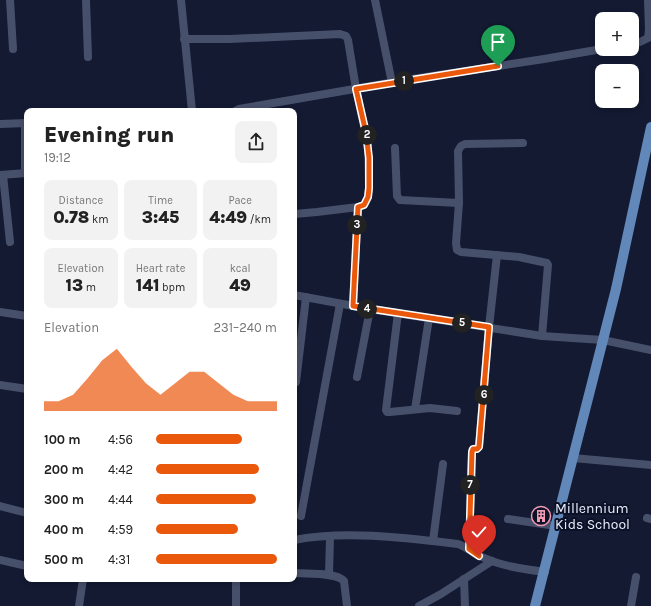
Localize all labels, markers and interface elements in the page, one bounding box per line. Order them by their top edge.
map controls [595,12,639,108]
button: + [595,12,639,56]
pin [481,25,515,66]
icon: arrive [487,31,509,53]
button: − [595,64,639,108]
pin: 1 [394,71,414,91]
text: 1 [402,74,406,87]
button: share [235,121,277,163]
text: Evening run [44,122,174,148]
pin: 2 [357,125,377,145]
text: 2 [364,128,370,141]
text: 19:12 [44,150,71,165]
text: Distance [59,194,103,207]
text: Time [148,194,173,207]
text: Pace [228,194,252,207]
text: 0.78 [53,207,89,227]
text: 3:45 [142,207,179,227]
text: 4:49 [209,207,247,227]
text: km [89,213,109,226]
text: /km [247,213,271,226]
pin: 3 [347,215,367,235]
text: 3 [354,218,360,231]
text: Elevation [58,262,104,275]
text: Heart rate [136,262,185,275]
text: kcal [230,262,251,275]
text: 13 [66,275,83,295]
text: 141 [136,275,159,295]
text: 49 [229,275,251,295]
text: m [83,281,96,294]
text: bpm [159,281,185,294]
pin: 4 [357,299,377,319]
text: 4 [364,302,370,315]
pin: 5 [452,313,472,333]
text: 5 [459,316,465,329]
text: Elevation [44,320,99,335]
text: 231–240 m [214,320,277,335]
pin: 6 [474,385,494,405]
text: 6 [481,388,487,401]
text: 100 m [44,432,81,447]
text: 4:56 [108,432,133,447]
text: 200 m [44,462,84,477]
text: 4:42 [108,462,133,477]
pin: 7 [460,475,480,495]
text: 7 [467,478,473,491]
text: 300 m [44,492,84,507]
text: 4:44 [108,492,133,507]
place label: Millennium Kids School [555,500,630,533]
building icon: Millennium Kids School [530,505,552,527]
pin [462,515,496,556]
icon: check [468,521,490,543]
text: 400 m [44,522,84,537]
text: 4:59 [108,522,133,537]
text: 500 m [44,552,84,567]
text: 4:31 [108,552,130,567]

